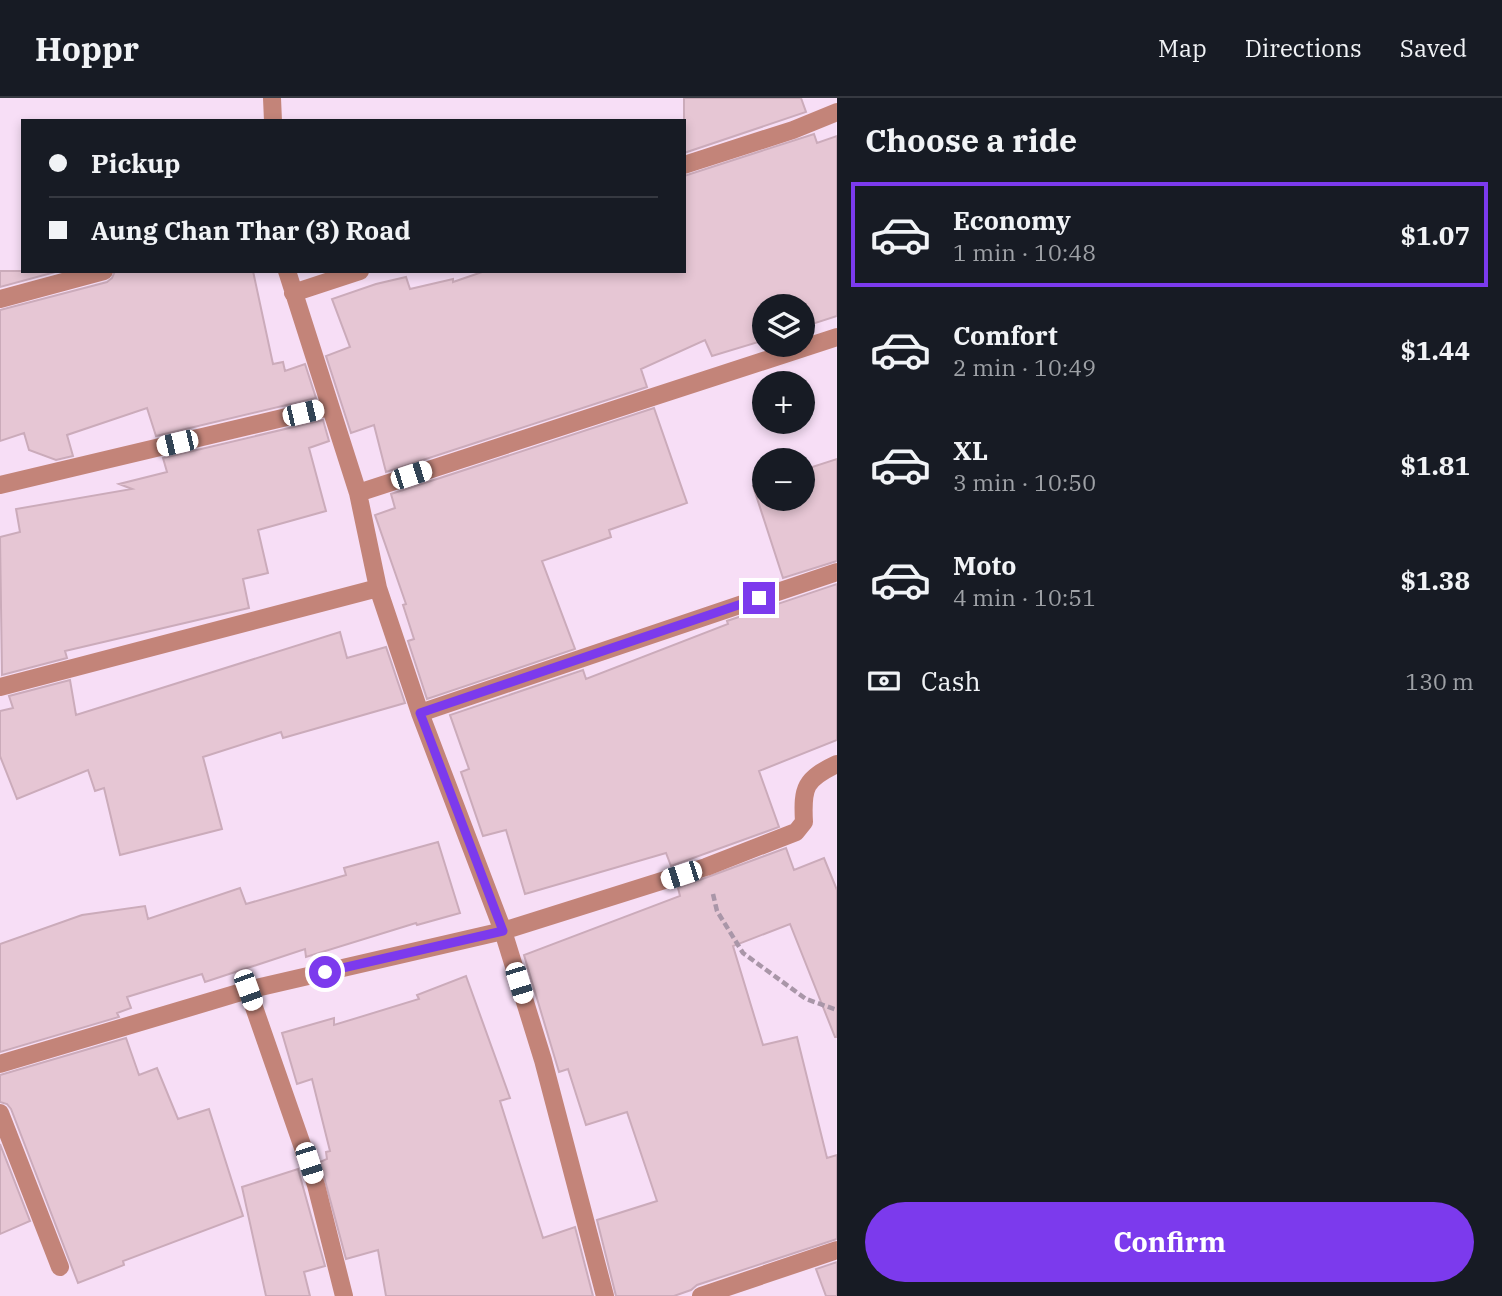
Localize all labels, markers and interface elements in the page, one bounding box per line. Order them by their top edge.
text: Hoppr [35,27,139,70]
text: Map [1158,32,1207,64]
text: Directions [1245,32,1362,64]
text: Saved [1400,32,1467,64]
text: Choose a ride [865,119,1077,161]
text: Pickup [91,146,181,180]
icon: car [869,203,932,266]
text: Economy [953,203,1071,237]
text: Aung Chan Thar (3) Road [91,213,411,247]
text: $1.07 [1400,218,1470,252]
text: 1 min · 10:48 [953,237,1096,267]
map controls [752,294,815,511]
button: layers [752,294,815,357]
icon: car [869,318,932,381]
text: Comfort [953,318,1058,352]
text: $1.44 [1400,333,1470,367]
text: 2 min · 10:49 [953,352,1096,382]
button: + [752,371,815,434]
car [281,398,326,428]
car [155,428,200,458]
icon: car [869,433,932,496]
text: XL [953,433,988,467]
button: − [752,448,815,511]
text: $1.81 [1400,448,1470,482]
car [388,459,435,491]
text: 3 min · 10:50 [953,467,1096,497]
icon: car [869,548,932,611]
text: Moto [953,548,1016,582]
text: $1.38 [1400,563,1470,597]
route end [743,582,775,614]
text: 4 min · 10:51 [953,582,1096,612]
icon: cash [865,662,903,700]
text: Cash [921,664,981,698]
text: 130 m [1405,666,1474,696]
car [658,859,705,891]
route start [309,956,341,988]
car [503,960,536,1006]
car [231,967,266,1013]
car [293,1140,326,1186]
button: Confirm [865,1202,1474,1282]

